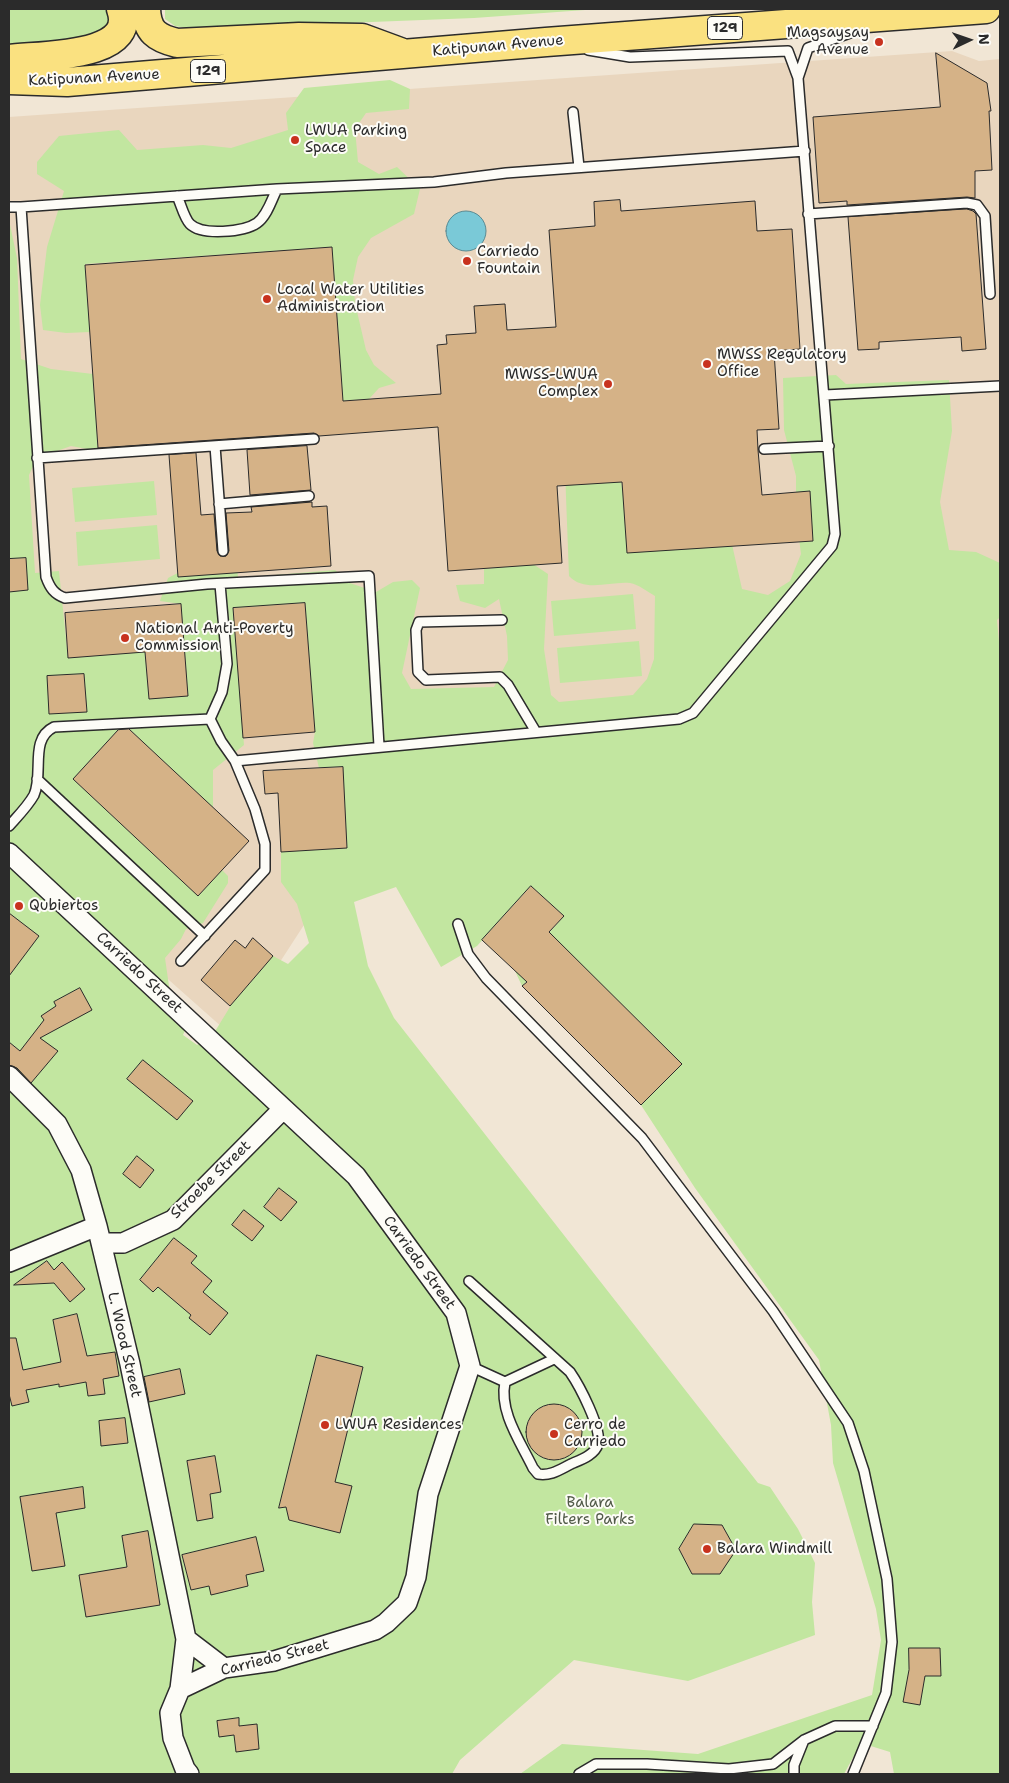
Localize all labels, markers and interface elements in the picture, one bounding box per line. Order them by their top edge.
north arrow [944,15,994,65]
road number: 129 [708,16,742,40]
place label: Magsaysay Avenue [787,24,869,59]
street label: Katipunan Avenue [432,31,564,61]
text: N [975,33,993,45]
marker: Magsaysay Avenue [873,36,885,48]
road number: 129 [190,59,226,82]
street label: Katipunan Avenue [28,66,160,90]
place label: LWUA Parking Space [305,122,407,157]
marker: LWUA Parking Space [289,134,301,146]
place label: Carriedo Fountain [477,243,540,278]
marker: Carriedo Fountain [461,255,473,267]
place label: Local Water Utilities Administration [277,281,424,316]
marker: Local Water Utilities Administration [261,293,273,305]
place label: MWSS Regulatory Office [717,346,847,381]
marker: MWSS Regulatory Office [701,358,713,370]
place label: MWSS-LWUA Complex [505,366,598,401]
marker: MWSS-LWUA Complex [602,378,614,390]
place label: National Anti-Poverty Commission [135,620,294,655]
marker: National Anti-Poverty Commission [119,632,131,644]
place label: Qubiertos [29,897,98,915]
marker: Qubiertos [13,900,25,912]
street label: Carriedo Street [92,928,186,1018]
street label: Stroebe Street [167,1137,255,1223]
street label: Carriedo Street [379,1213,459,1313]
street label: L. Wood Street [103,1290,145,1400]
place label: LWUA Residences [335,1416,462,1434]
place label: Cerro de Carriedo [564,1416,626,1451]
marker: LWUA Residences [319,1419,331,1431]
marker: Cerro de Carriedo [548,1428,560,1440]
park label: Balara Filters Parks [545,1494,635,1529]
place label: Balara Windmill [717,1540,832,1558]
marker: Balara Windmill [701,1543,713,1555]
street label: Carriedo Street [219,1636,331,1680]

